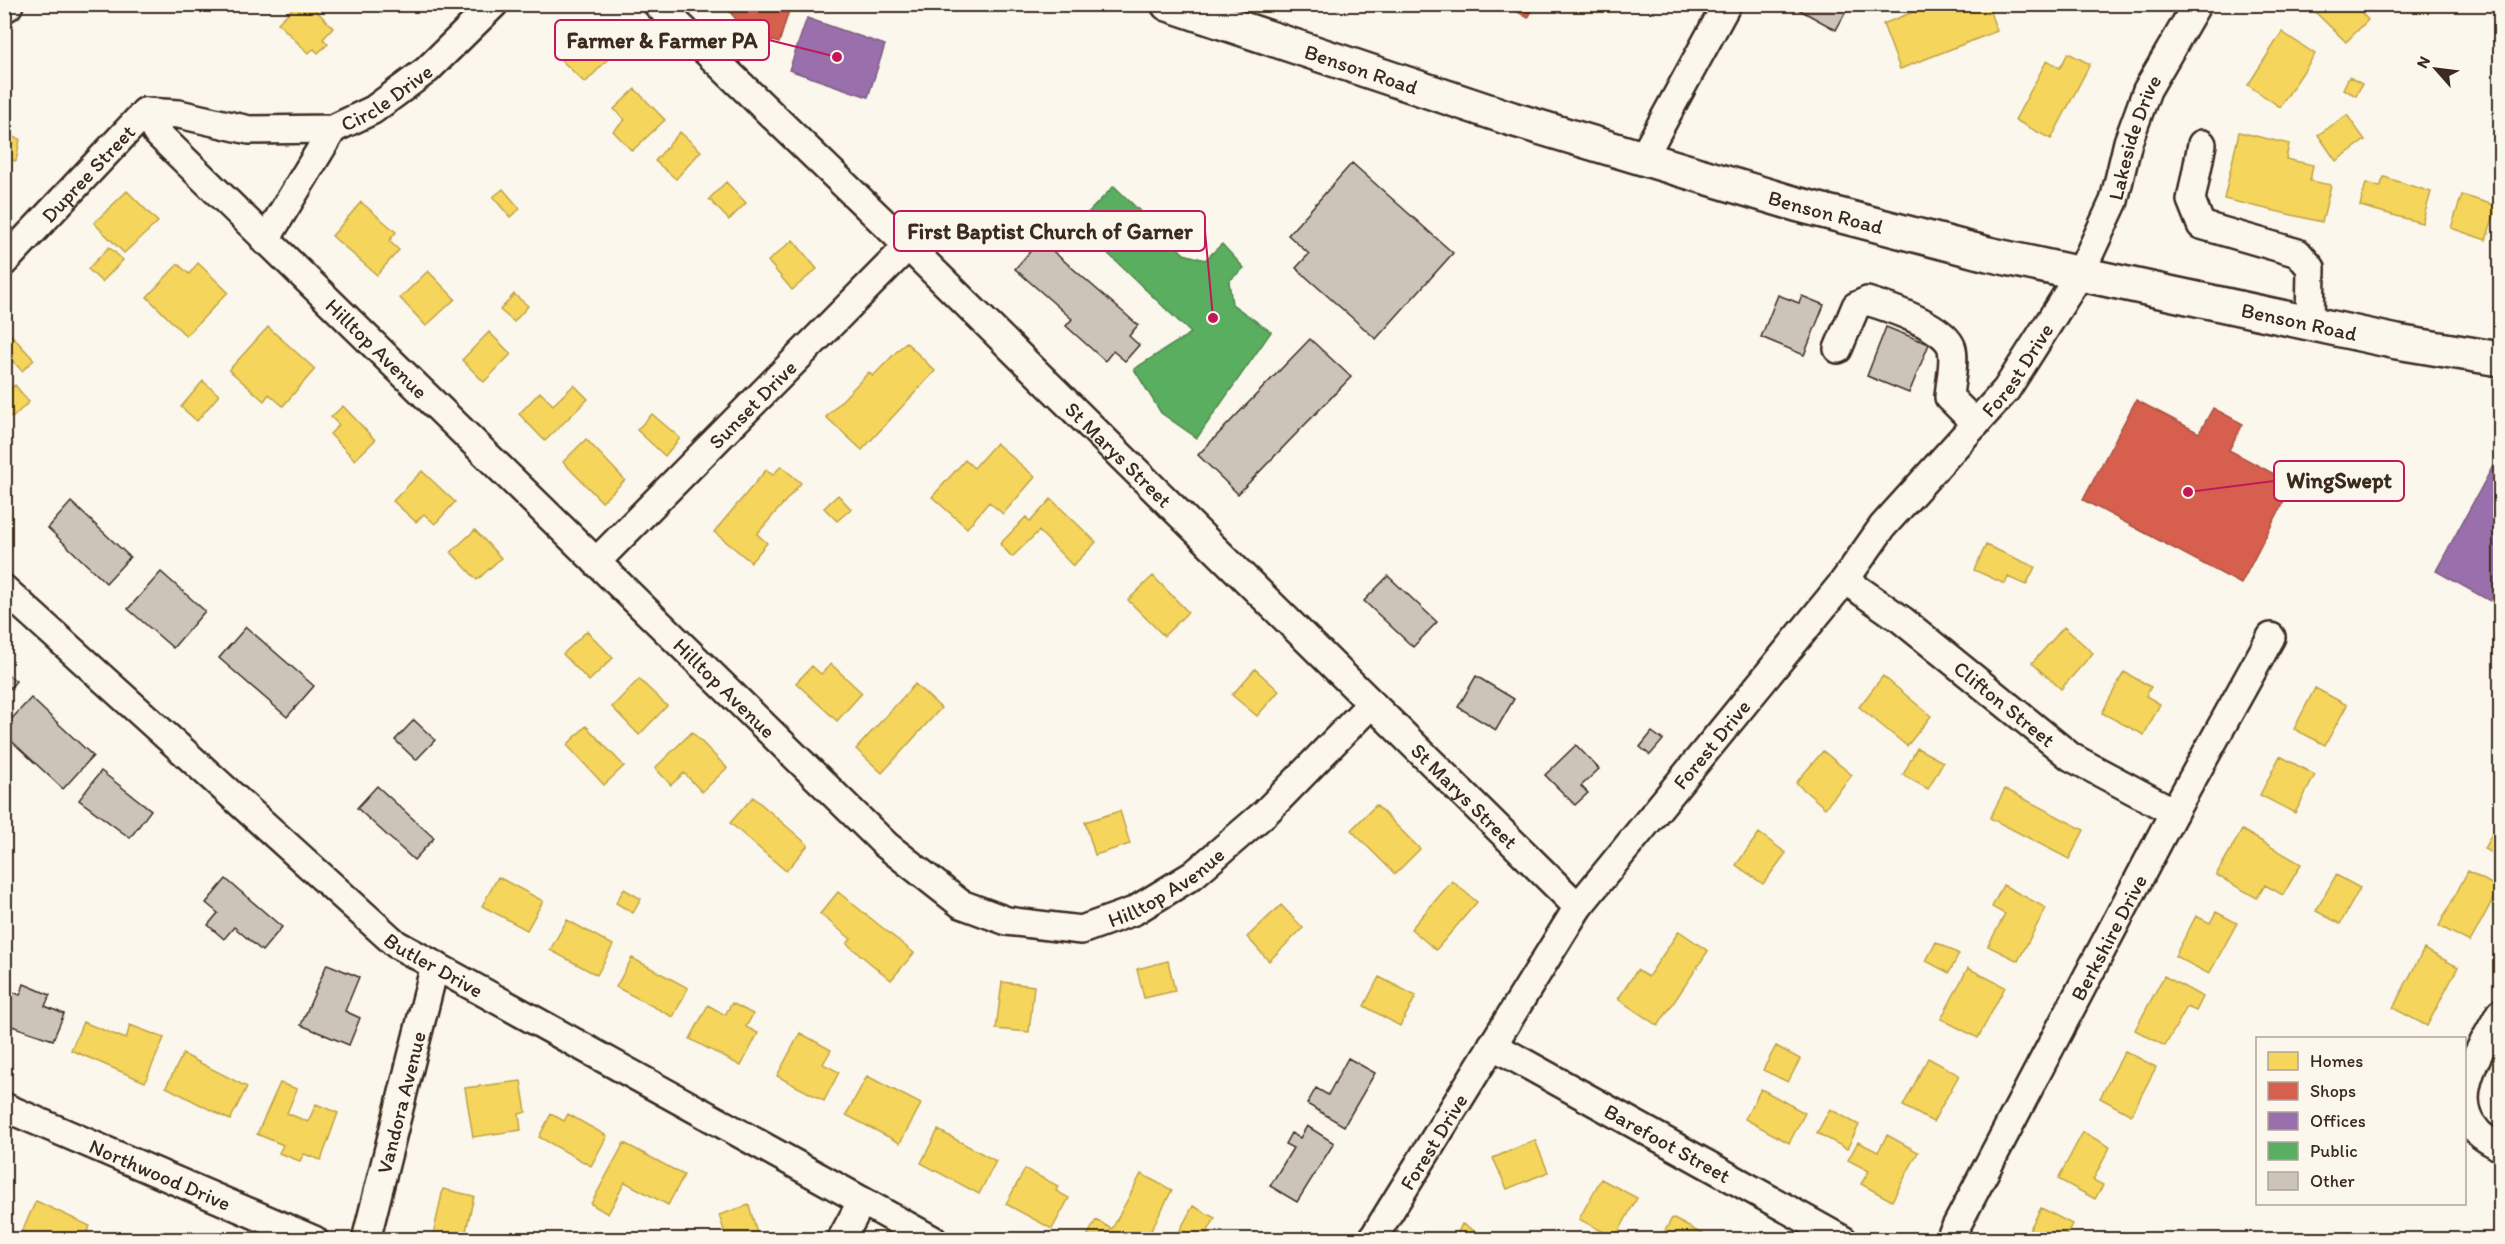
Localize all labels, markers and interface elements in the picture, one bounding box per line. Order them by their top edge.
callout: Farmer & Farmer PA [555,20,769,60]
text: Farmer & Farmer PA [566,27,758,54]
street label: Benson Road [1302,38,1422,99]
north arrow [2406,39,2466,99]
text: N [2412,53,2434,71]
street label: Circle Drive [336,58,437,136]
street label: Lakeside Drive [2102,70,2166,203]
street label: Dupree Street [36,119,140,227]
street label: Benson Road [1765,184,1887,239]
callout: First Baptist Church of Garner [894,211,1205,251]
text: First Baptist Church of Garner [907,218,1194,245]
street label: Hilltop Avenue [321,293,434,403]
street label: Benson Road [2239,296,2360,346]
street label: Forest Drive [1976,318,2058,422]
street label: Sunset Drive [703,354,801,454]
street label: St Marys Street [1060,396,1178,512]
callout: WingSwept [2274,461,2404,501]
text: WingSwept [2286,467,2393,494]
street label: Hilltop Avenue [669,632,781,743]
street label: Clifton Street [1949,655,2061,752]
street label: Forest Drive [1667,694,1755,794]
street label: St Marys Street [1406,737,1524,854]
street label: Hilltop Avenue [1104,841,1229,932]
street label: Berkshire Drive [2065,870,2152,1005]
street label: Butler Drive [379,927,488,1002]
street label: Vandora Avenue [371,1028,430,1176]
legend [2256,1037,2466,1205]
text: Homes [2310,1050,2363,1072]
text: Shops [2310,1080,2356,1102]
street label: Forest Drive [1394,1089,1472,1194]
street label: Barefoot Street [1600,1098,1735,1188]
text: Offices [2310,1110,2366,1132]
street label: Northwood Drive [86,1133,235,1215]
text: Public [2310,1140,2358,1162]
text: Other [2310,1170,2356,1192]

